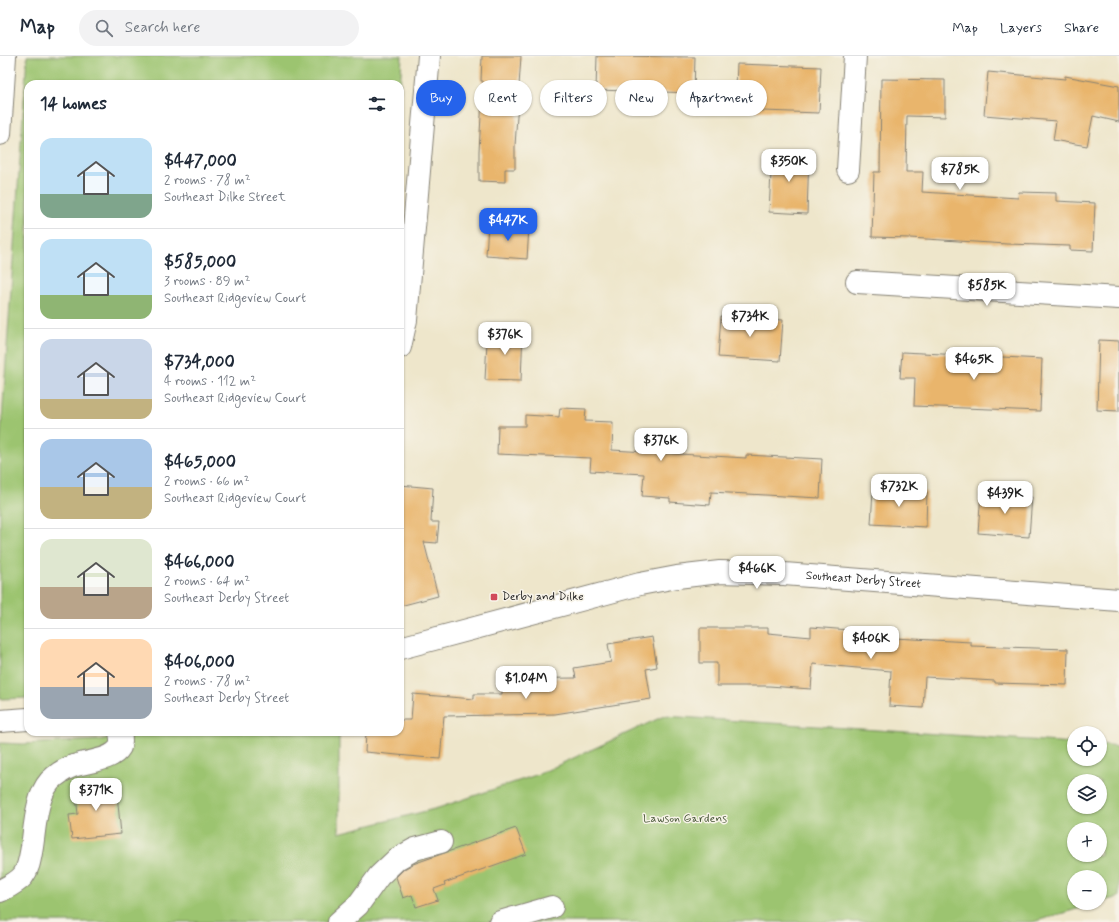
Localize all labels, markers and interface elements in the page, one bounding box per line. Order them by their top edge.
search box [79,10,359,46]
text: Map [20,15,55,40]
icon: search [93,17,115,39]
text: Search here [125,18,200,38]
text: Map [952,19,978,37]
text: Layers [1000,19,1042,37]
text: Share [1064,19,1099,37]
chip: Buy [416,80,466,116]
chip: Rent [474,80,532,116]
chip: Filters [540,80,607,116]
chip: New [615,80,668,116]
chip: Apartment [676,80,767,116]
text: 14 homes [40,93,107,115]
icon: filters [366,93,388,115]
pin: $350K [761,149,817,183]
text: $447,000 [164,150,237,172]
text: $350K [770,153,808,170]
icon: home [72,154,120,202]
pin: $785K [932,157,988,191]
text: $785K [940,161,980,178]
text: 2 rooms · 78 m² [164,172,251,189]
text: Southeast Dilke Street [164,189,286,206]
pin: $447K [480,208,536,242]
text: $447K [488,212,528,229]
text: $585,000 [164,251,236,273]
icon: home [72,255,120,303]
text: 3 rooms · 89 m² [164,273,250,290]
pin: $585K [959,273,1015,307]
text: $585K [968,277,1006,294]
text: Southeast Ridgeview Court [164,290,306,307]
pin: $734K [722,304,778,338]
text: $734K [731,308,769,325]
pin: $376K [477,322,533,356]
text: $376K [487,326,523,343]
pin: $465K [946,347,1002,381]
text: $734,000 [164,351,235,373]
text: $465K [955,351,993,368]
icon: home [72,355,120,403]
text: 4 rooms · 112 m² [164,373,256,390]
text: Southeast Ridgeview Court [164,390,306,407]
pin: $376K [633,428,689,462]
text: $376K [643,432,679,449]
text: $465,000 [164,451,236,473]
icon: home [72,455,120,503]
text: 2 rooms · 66 m² [164,473,249,490]
pin: $732K [871,474,927,508]
text: $732K [880,478,918,495]
pin: $439K [977,481,1033,515]
text: $439K [987,485,1023,502]
text: Southeast Ridgeview Court [164,490,306,507]
text: $466,000 [164,551,234,573]
icon: home [72,555,120,603]
pin: $466K [729,556,785,590]
text: $466K [738,560,776,577]
street label: Southeast Derby Street [805,568,922,593]
text: 2 rooms · 64 m² [164,573,250,590]
place label: Derby and Dilke [502,589,584,605]
text: Southeast Derby Street [164,590,289,607]
marker: Derby and Dilke [489,592,499,602]
pin: $406K [843,626,899,660]
text: $406K [852,630,890,647]
text: $406,000 [164,651,235,673]
icon: home [72,655,120,703]
pin: $1.04M [493,666,559,700]
text: $1.04M [505,670,547,687]
text: 2 rooms · 78 m² [164,673,251,690]
text: Southeast Derby Street [164,690,289,707]
map controls [1067,726,1107,910]
button: locate [1067,726,1107,766]
button: layers [1067,774,1107,814]
pin: $371K [68,778,124,812]
text: $371K [79,782,113,799]
park label: Lawson Gardens [643,811,727,827]
button: + [1067,822,1107,862]
button: − [1067,870,1107,910]

